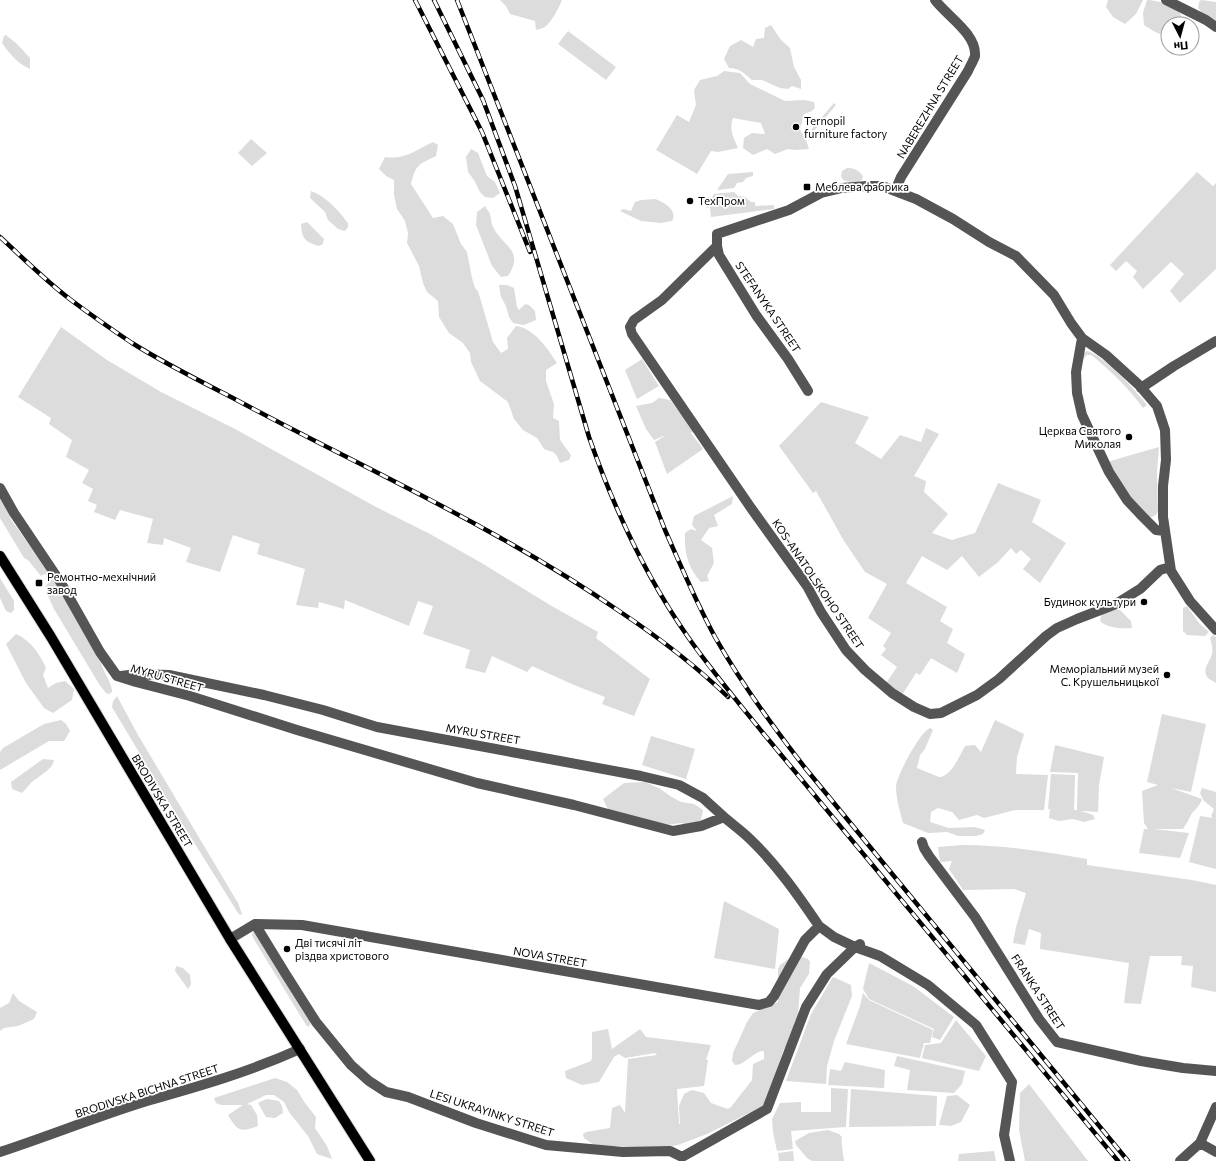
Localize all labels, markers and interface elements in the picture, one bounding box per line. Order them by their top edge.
north arrow [1160,16,1200,56]
text: Пн [1173,39,1189,54]
street label: NABEREZHNA STREET [894,53,966,161]
place label: Ternopil furniture factory [804,114,888,140]
marker: Ternopil furniture factory [791,122,801,132]
place label: Меблева фабрика [815,180,909,193]
marker: Меблева фабрика [802,182,812,192]
place label: ТехПром [698,194,745,207]
marker: ТехПром [685,196,695,206]
street label: STEFANYKA STREET [733,259,804,355]
place label: Церква Святого Миколая [1039,424,1121,450]
marker: Церква Святого Миколая [1124,432,1134,442]
street label: KOS-ANATOLSKOHO STREET [770,516,867,651]
place label: Ремонтно-мехнічний завод [47,570,156,596]
marker: Ремонтно-мехнічний завод [34,578,44,588]
place label: Будинок культури [1044,595,1136,608]
marker: Будинок культури [1139,597,1149,607]
street label: MYRU STREET [129,661,205,694]
place label: Меморіальний музей С. Крушельницької [1049,662,1159,688]
marker: Меморіальний музей С. Крушельницької [1162,670,1172,680]
street label: MYRU STREET [445,721,521,746]
street label: BRODIVSKA STREET [130,752,195,850]
place label: Дві тисячі літ різдва христового [295,936,390,962]
marker: Дві тисячі літ різдва христового [282,944,292,954]
street label: NOVA STREET [512,944,588,969]
street label: FRANKA STREET [1009,952,1068,1032]
street label: BRODIVSKA BICHNA STREET [73,1061,220,1120]
street label: LESI UKRAYINKY STREET [428,1086,556,1139]

